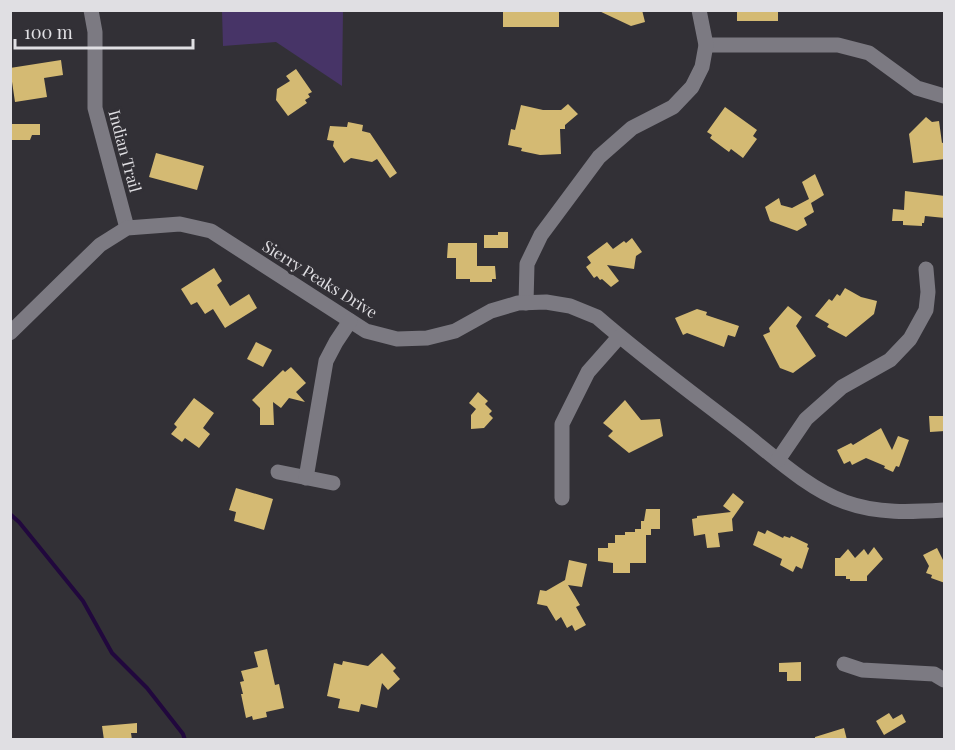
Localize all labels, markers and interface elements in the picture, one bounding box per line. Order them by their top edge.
scale bar [15,12,194,50]
text: 100 m [24,20,73,44]
street label: Indian Trail [104,107,147,195]
street label: Sierry Peaks Drive [259,235,382,322]

